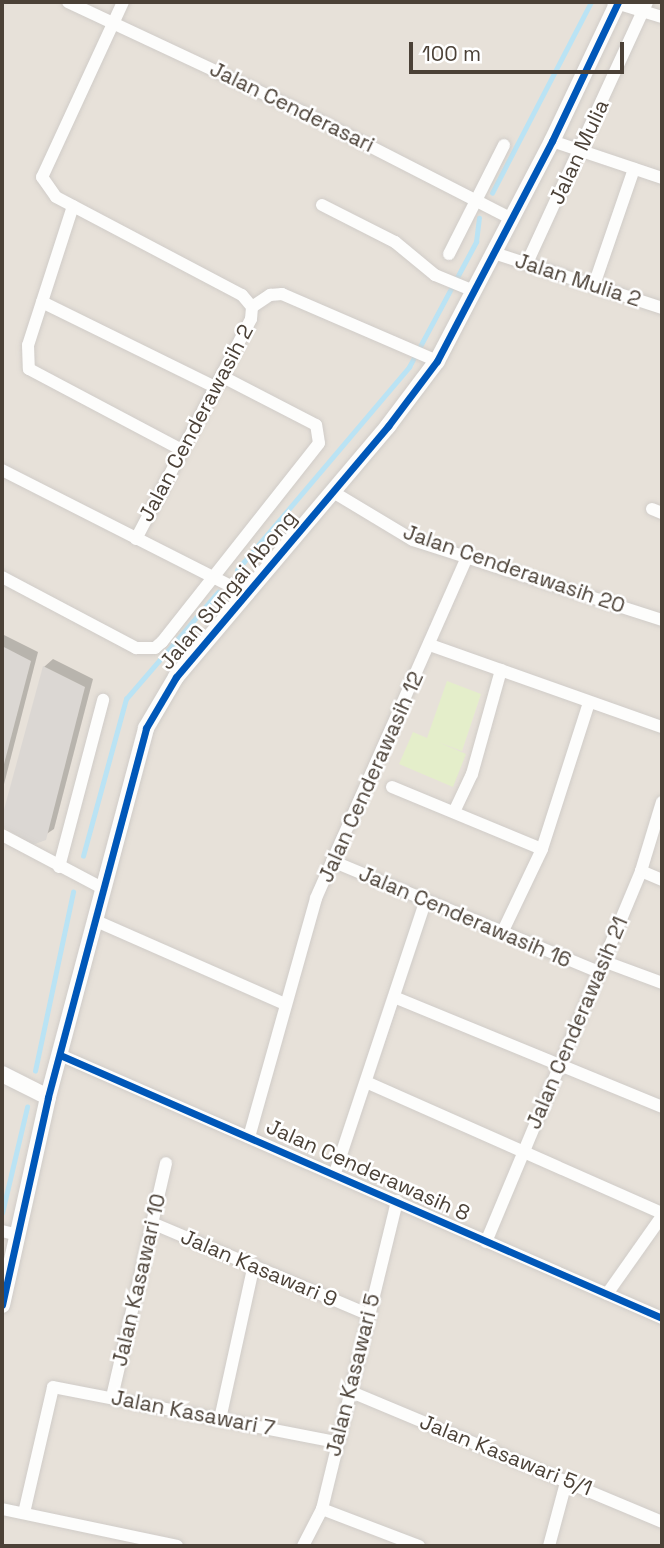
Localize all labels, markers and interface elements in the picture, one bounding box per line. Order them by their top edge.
scale bar [412,28,627,72]
text: 100 m [422,40,481,67]
street label: Jalan Cenderasari [206,56,378,158]
street label: Jalan Mulia [544,96,614,208]
street label: Jalan Mulia 2 [512,248,644,312]
street label: Jalan Cenderawasih 2 [133,320,259,526]
street label: Jalan Sungai Abong [154,505,302,675]
street label: Jalan Cenderawasih 20 [400,519,628,619]
street label: Jalan Cenderawasih 12 [313,668,429,886]
street label: Jalan Cenderawasih 16 [355,861,575,973]
street label: Jalan Cenderawasih 21 [521,913,633,1133]
street label: Jalan Cenderawasih 8 [262,1114,474,1226]
street label: Jalan Kasawari 10 [107,1191,171,1369]
street label: Jalan Kasawari 9 [177,1224,341,1312]
street label: Jalan Kasawari 5 [321,1291,385,1459]
street label: Jalan Kasawari 7 [109,1385,277,1441]
street label: Jalan Kasawari 5/1 [416,1409,596,1501]

